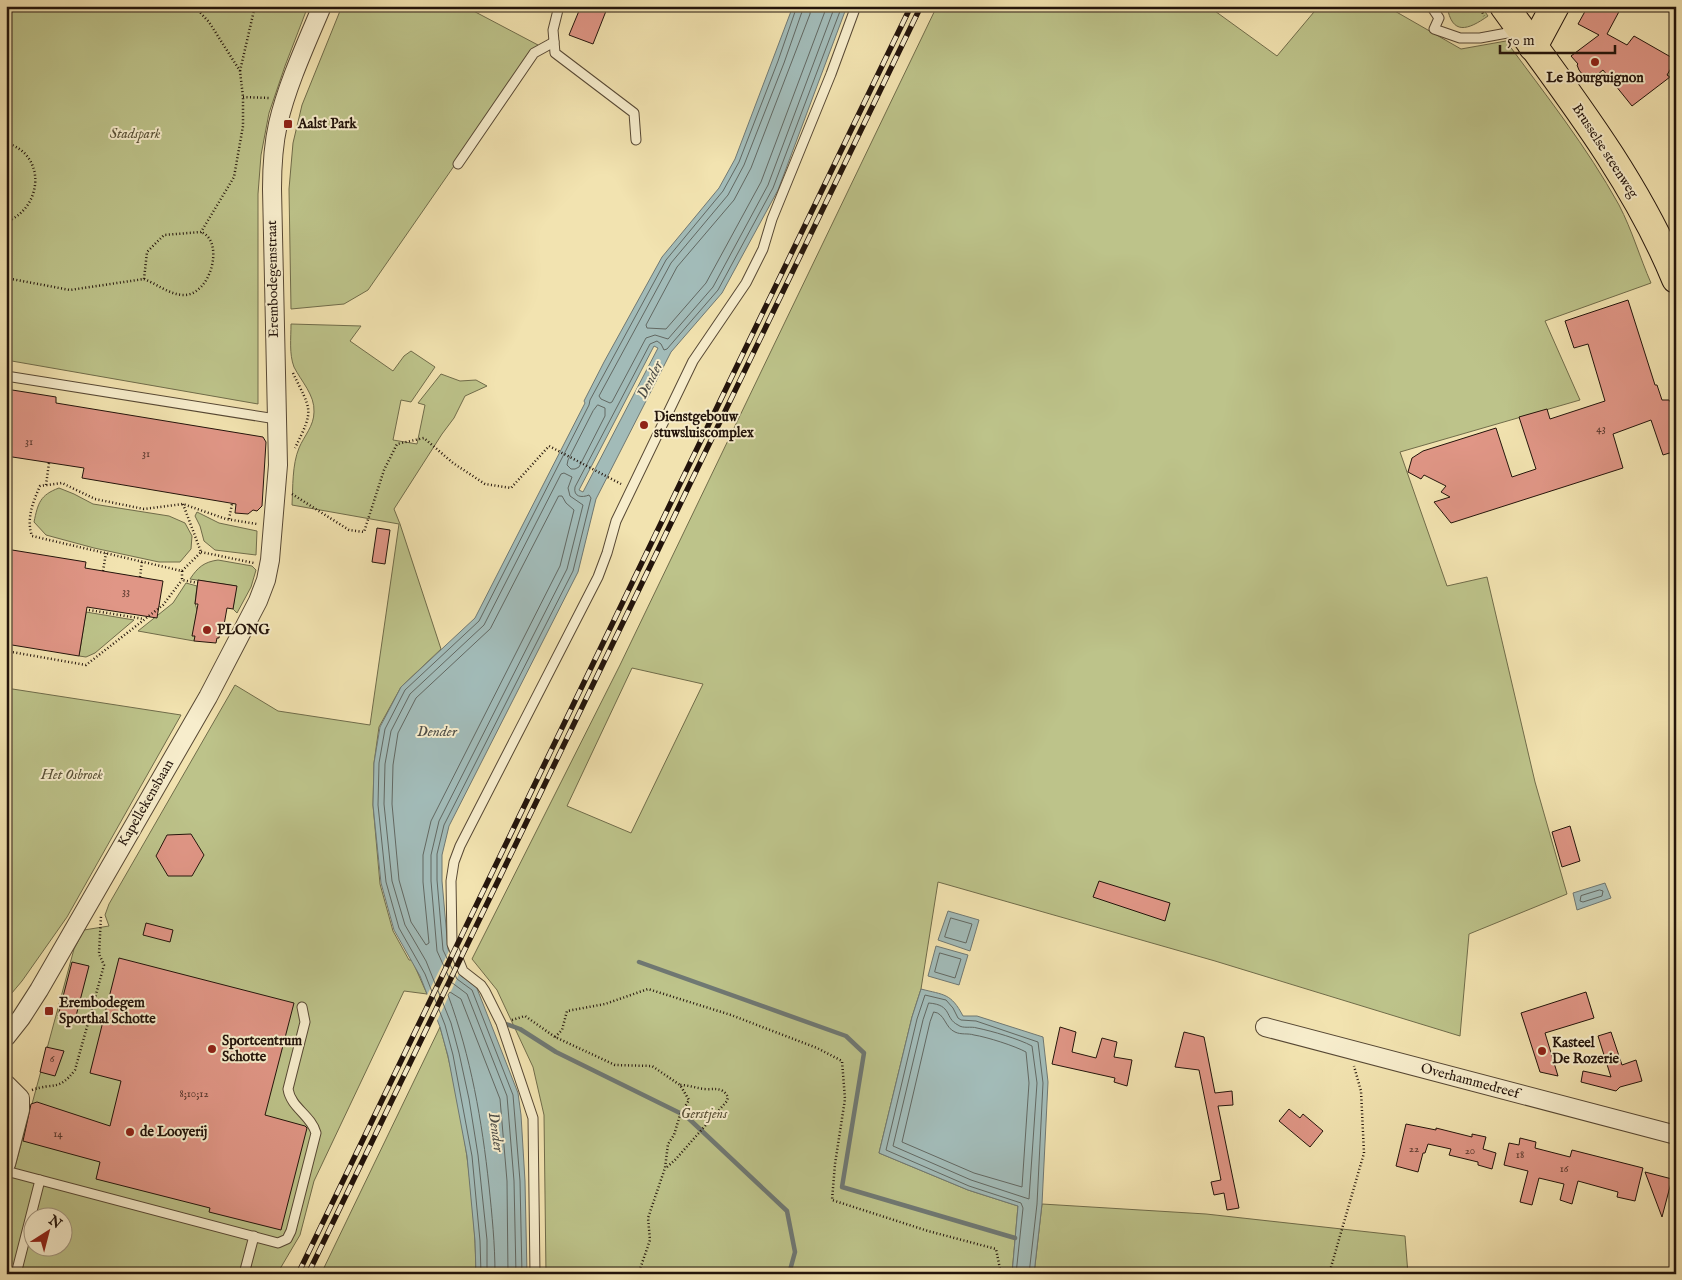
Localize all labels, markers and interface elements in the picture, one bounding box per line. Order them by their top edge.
scale bar [1500,22,1614,54]
text: 50 m [1507,31,1535,50]
marker: Le Bourguignon [1589,56,1601,68]
place label: Le Bourguignon [1546,69,1644,87]
street label: Brusselse steenweg [1568,100,1643,202]
place label: Aalst Park [297,115,357,133]
marker: Aalst Park [282,118,294,130]
park label: Stadspark [110,125,161,143]
street label: Erembodegemstraat [263,220,283,338]
water label: Dender [633,357,668,402]
place label: Dienstgebouw stuwsluiscomplex [654,408,754,442]
marker: Dienstgebouw stuwsluiscomplex [638,419,650,431]
house number: 43 [1596,422,1606,436]
house number: 31 [25,435,33,449]
house number: 31 [142,447,150,461]
house number: 33 [122,585,130,599]
place label: PLONG [217,621,270,639]
marker: PLONG [201,624,213,636]
water label: Dender [417,722,458,741]
street label: Kapellekensbaan [114,756,178,850]
park label: Het Osbroek [40,766,103,784]
place label: Erembodegem Sporthal Schotte [59,994,156,1028]
marker: Erembodegem Sporthal Schotte [43,1005,55,1017]
place label: Sportcentrum Schotte [222,1032,302,1066]
place label: Kasteel De Rozerie [1552,1034,1620,1068]
marker: Sportcentrum Schotte [206,1043,218,1055]
marker: Kasteel De Rozerie [1536,1045,1548,1057]
house number: 6 [50,1052,55,1066]
street label: Overhammedreef [1419,1059,1524,1104]
house number: 8;10;12 [179,1087,209,1101]
park label: Gerstjens [681,1105,728,1123]
water label: Dender [484,1111,508,1154]
place label: de Looyerij [140,1123,207,1141]
marker: de Looyerij [124,1126,136,1138]
house number: 14 [53,1127,63,1141]
house number: 22 [1409,1142,1419,1156]
house number: 20 [1465,1144,1475,1158]
house number: 18 [1516,1148,1524,1162]
house number: 16 [1560,1162,1569,1176]
north arrow [22,1208,72,1258]
text: N [44,1211,65,1233]

